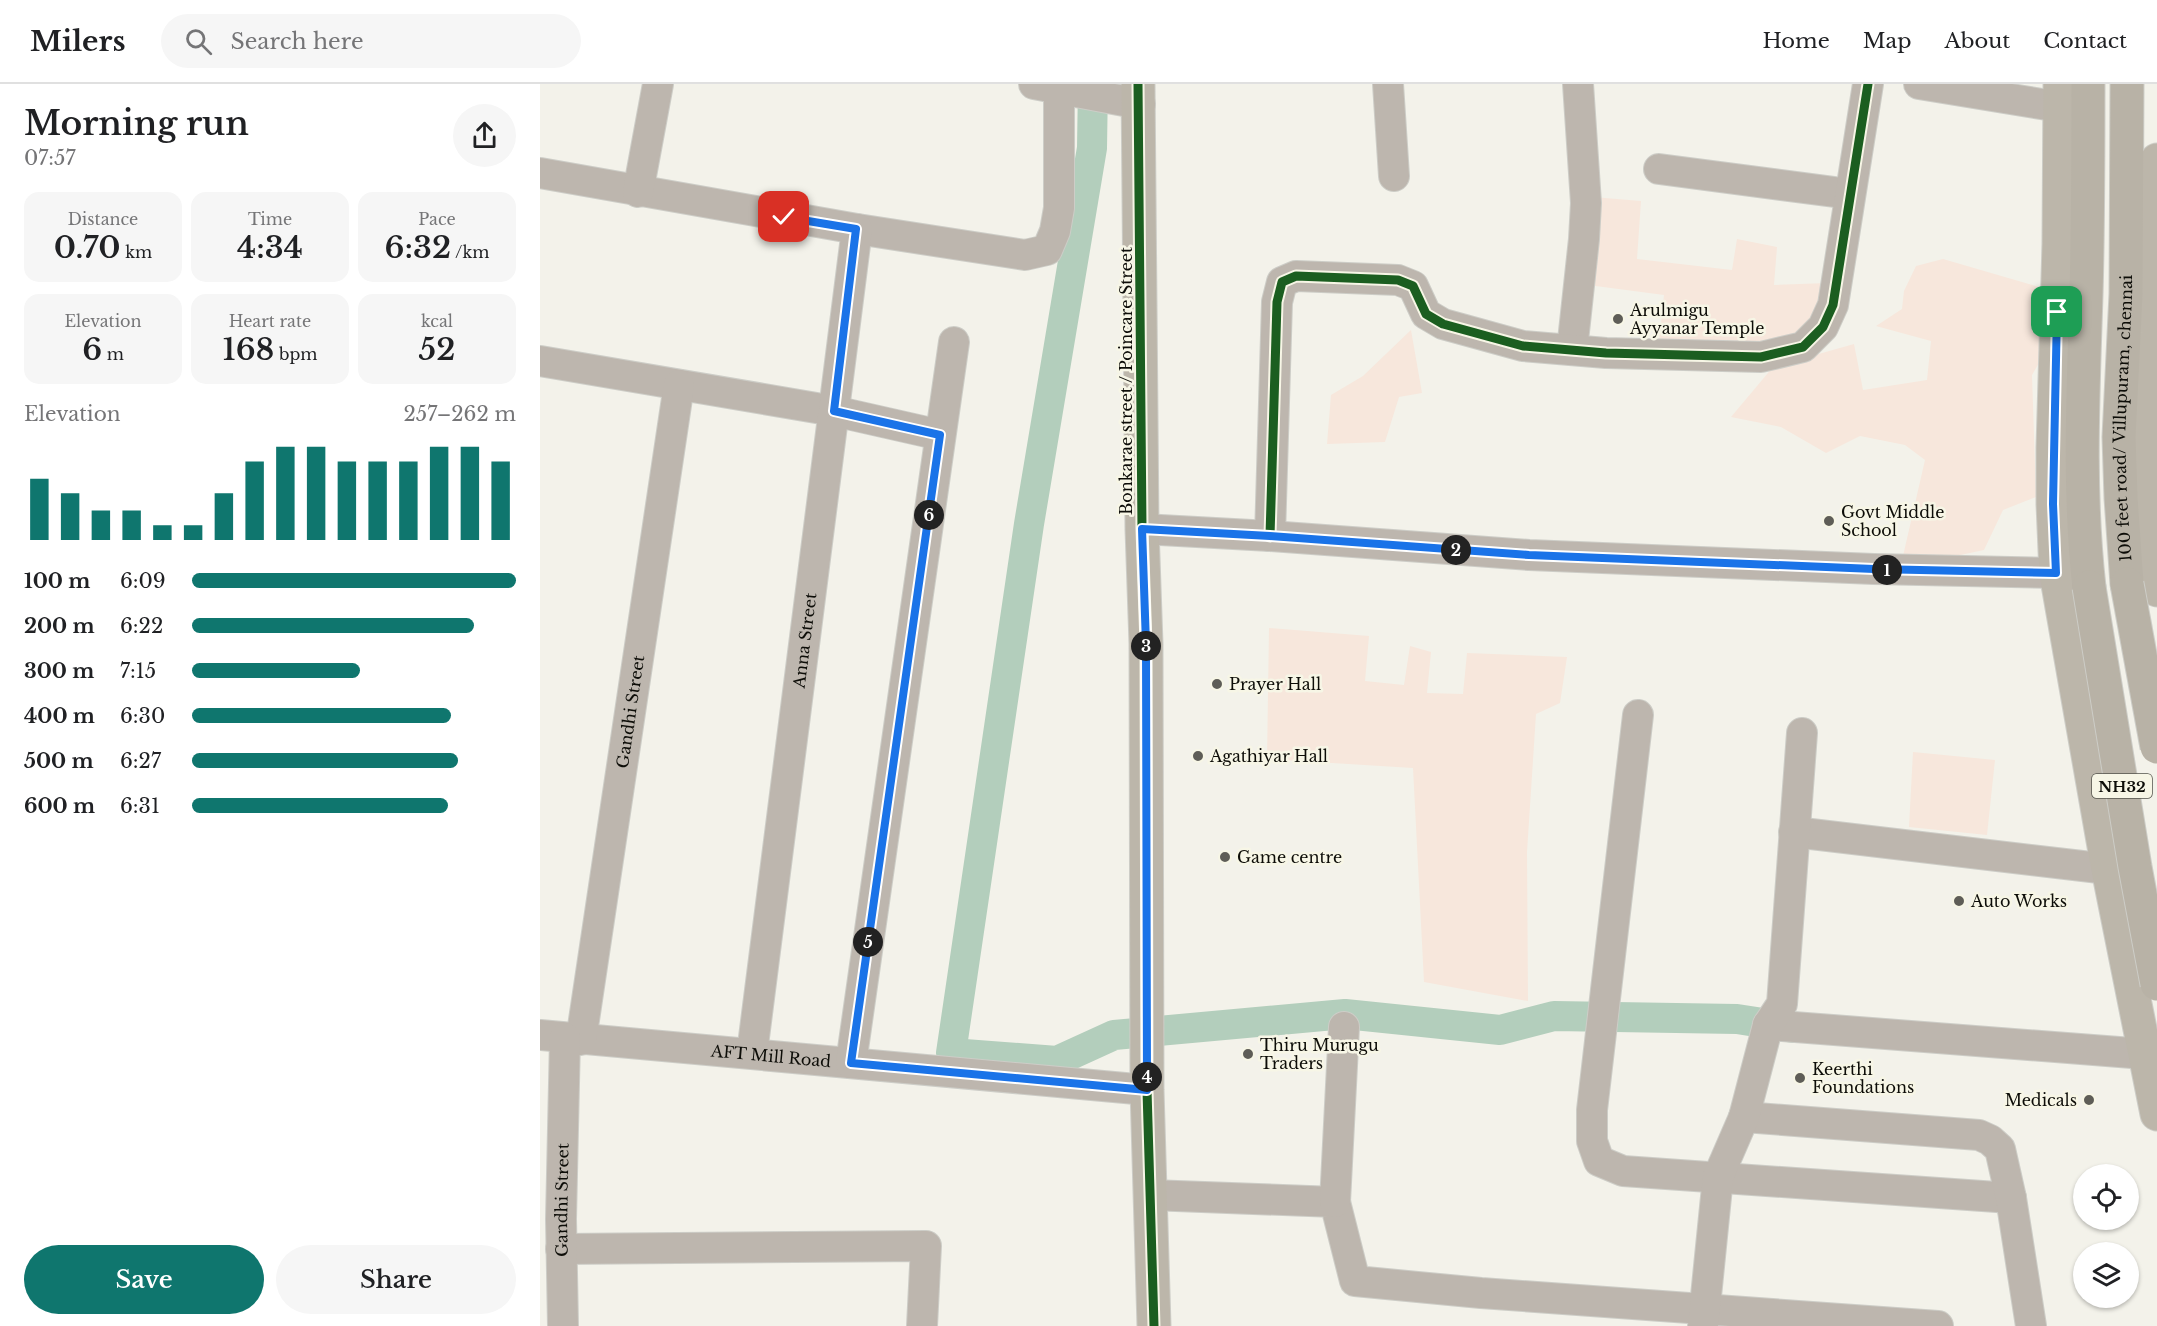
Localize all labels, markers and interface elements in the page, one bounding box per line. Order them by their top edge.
search box [161,14,581,68]
text: Milers [30,24,125,59]
icon: search [182,25,215,58]
text: Search here [230,28,364,55]
text: Home [1763,28,1830,54]
text: Map [1863,28,1911,54]
text: About [1944,28,2010,54]
text: Contact [2043,28,2127,54]
text: Morning run [24,103,249,144]
button: share [453,104,516,167]
text: 07:57 [24,146,75,170]
pin [758,191,809,242]
icon: check [767,200,800,233]
text: Distance [68,209,138,229]
text: Time [248,209,292,229]
text: Pace [418,209,456,229]
text: 0.70 [54,229,121,266]
text: 4:34 [237,229,303,266]
text: 6:32 [385,229,451,266]
text: km [121,242,152,262]
text: /km [451,242,489,262]
street label: Bonkarae street / Poincare Street [1116,247,1136,515]
street label: 100 feet road/ Villupuram, chennai [2109,274,2136,562]
pin [2031,286,2082,337]
icon: arrive [2040,295,2073,328]
place label: Arulmigu Ayyanar Temple [1629,300,1764,338]
text: Elevation [64,311,142,331]
text: Heart rate [229,311,311,331]
text: kcal [421,311,453,331]
marker: Arulmigu Ayyanar Temple [1611,312,1625,326]
text: 6 [82,331,102,368]
text: 168 [223,331,274,368]
text: 52 [419,331,455,368]
text: m [102,344,124,364]
text: bpm [274,344,317,364]
text: Elevation [24,402,121,426]
text: 257–262 m [403,402,516,426]
pin: 6 [914,500,944,530]
place label: Govt Middle School [1841,502,1944,540]
text: 6 [924,505,934,525]
marker: Govt Middle School [1822,514,1836,528]
pin: 2 [1441,535,1471,565]
text: 2 [1451,540,1461,560]
pin: 1 [1872,555,1902,585]
text: 1 [1884,560,1890,580]
text: 100 m [24,569,90,593]
text: 6:09 [120,569,166,593]
street label: Anna Street [788,592,821,690]
text: 200 m [24,614,95,638]
text: 6:22 [120,614,163,638]
pin: 3 [1131,631,1161,661]
text: 3 [1141,636,1151,656]
street label: Gandhi Street [612,654,648,769]
text: 300 m [24,659,94,683]
text: 7:15 [120,659,156,683]
place label: Prayer Hall [1229,674,1321,694]
marker: Prayer Hall [1210,677,1224,691]
text: 400 m [24,704,95,728]
text: 6:30 [120,704,165,728]
place label: Agathiyar Hall [1209,746,1328,766]
text: 500 m [24,749,94,773]
text: 6:27 [120,749,161,773]
marker: Agathiyar Hall [1191,749,1205,763]
road number: NH32 [2092,774,2152,798]
text: 600 m [24,794,95,818]
text: 6:31 [120,794,160,818]
place label: Game centre [1237,847,1342,867]
marker: Game centre [1218,850,1232,864]
place label: Auto Works [1970,891,2067,911]
marker: Auto Works [1952,894,1966,908]
pin: 5 [853,927,883,957]
text: 5 [863,932,873,952]
place label: Thiru Murugu Traders [1260,1035,1379,1073]
street label: AFT Mill Road [709,1040,832,1071]
marker: Thiru Murugu Traders [1241,1047,1255,1061]
place label: Keerthi Foundations [1812,1059,1914,1097]
pin: 4 [1132,1062,1162,1092]
text: 4 [1142,1067,1152,1087]
marker: Keerthi Foundations [1793,1071,1807,1085]
place label: Medicals [2005,1090,2077,1110]
marker: Medicals [2082,1093,2096,1107]
street label: Gandhi Street [551,1143,573,1257]
map controls [2073,1164,2139,1308]
button: locate [2073,1164,2139,1230]
button: layers [2073,1242,2139,1308]
button: Save [24,1245,264,1314]
button: Share [276,1245,516,1314]

